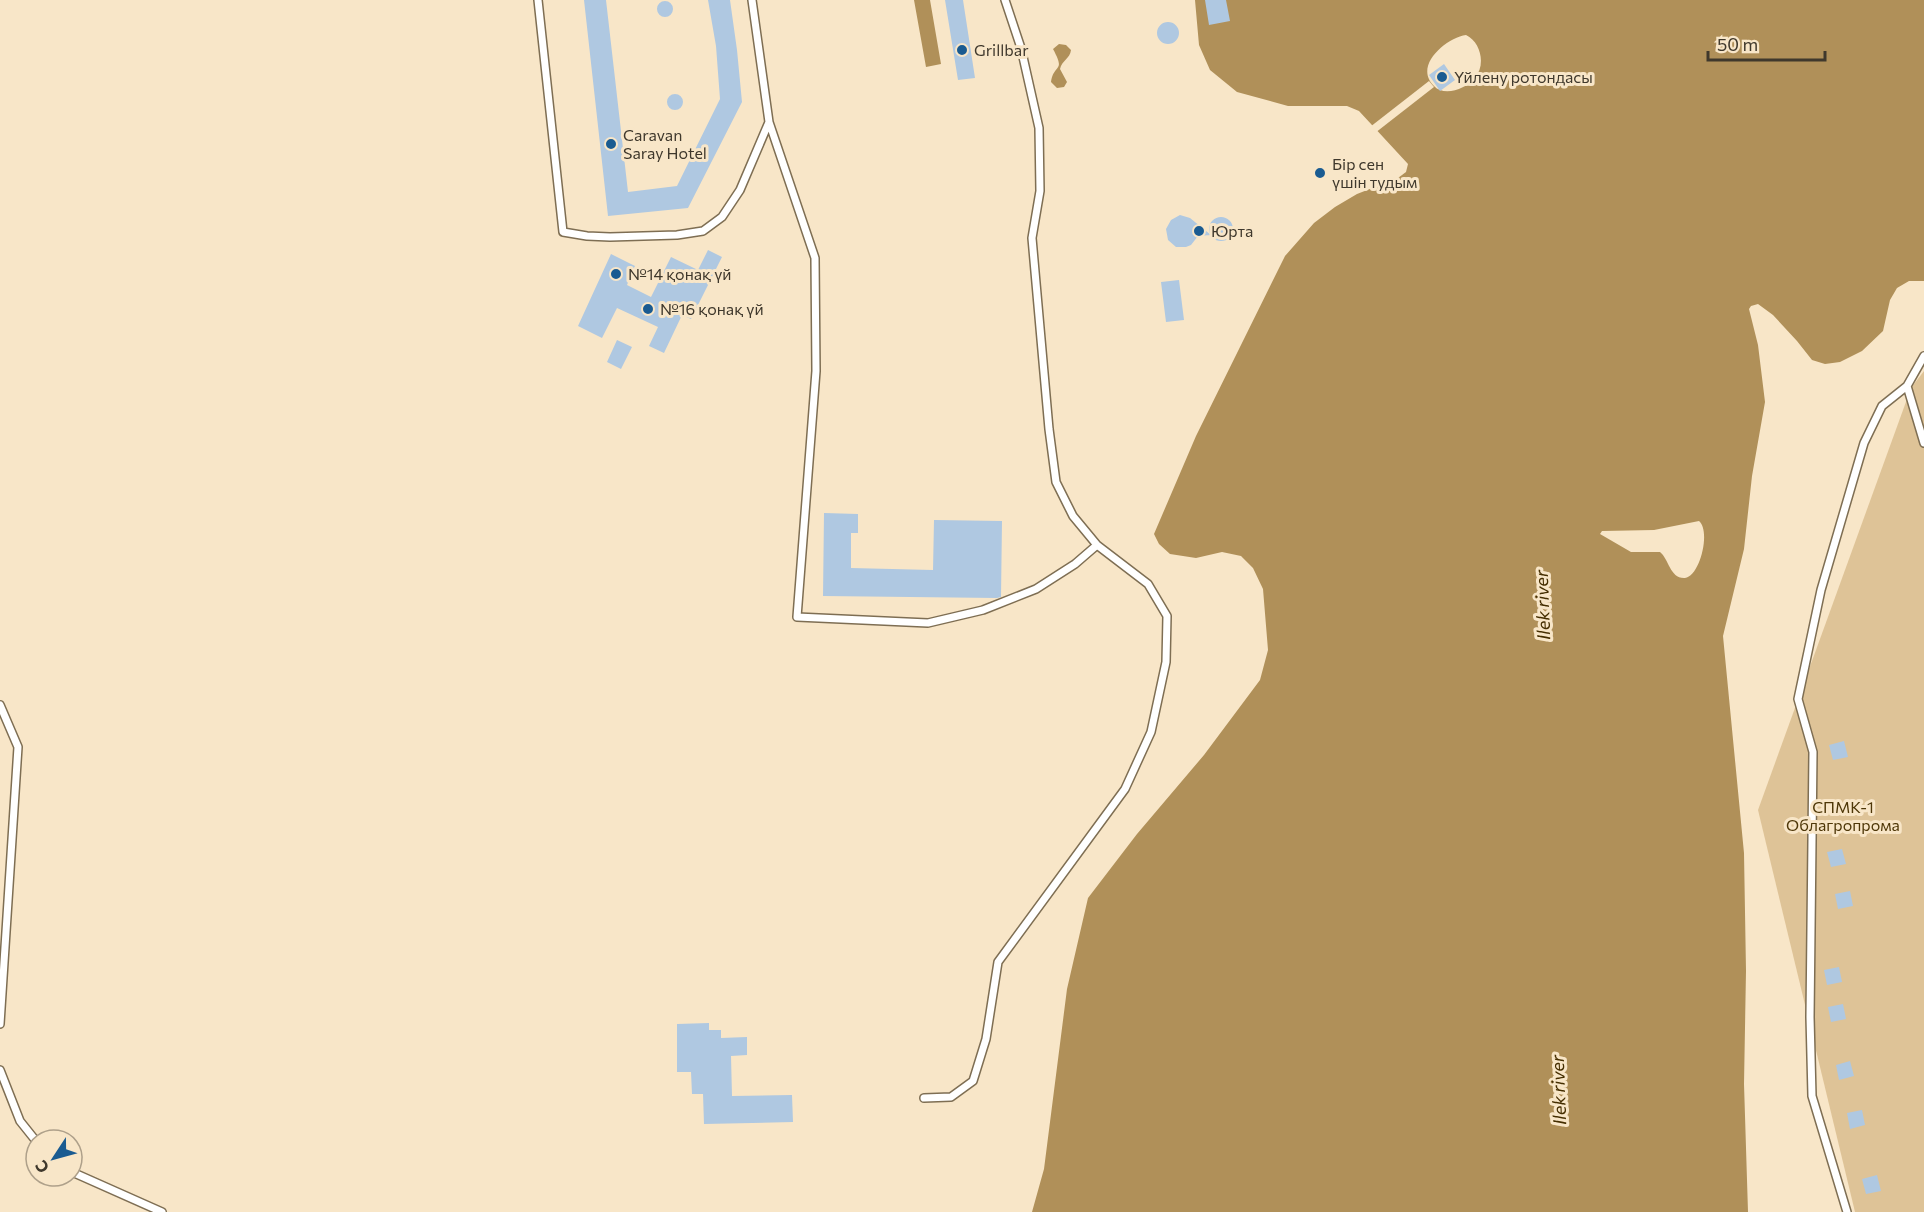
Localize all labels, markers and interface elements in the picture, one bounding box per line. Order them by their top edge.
scale bar [1708,24,1825,62]
text: 50 m [1717,33,1758,55]
place label: Grillbar [974,40,1029,59]
marker: Grillbar [955,43,969,57]
place label: Үйлену ротондaсы [1454,67,1593,86]
marker: Үйлену ротондaсы [1435,70,1449,84]
place label: Caravan Saray Hotel [623,125,707,162]
marker: Caravan Saray Hotel [604,137,618,151]
place label: Бір сен үшін тудым [1332,154,1417,191]
marker: Бір сен үшін тудым [1313,166,1327,180]
place label: Юрта [1211,221,1253,240]
marker: Юрта [1192,224,1206,238]
place label: №14 қонақ үй [628,264,732,283]
marker: №14 қонақ үй [609,267,623,281]
place label: №16 қонақ үй [660,299,764,318]
marker: №16 қонақ үй [641,302,655,316]
water label: Ilek river [1530,569,1554,640]
park label: СПМК-1 Облагропрома [1786,797,1900,834]
water label: Ilek river [1546,1054,1570,1125]
north arrow [24,1128,84,1188]
text: С [31,1157,52,1177]

